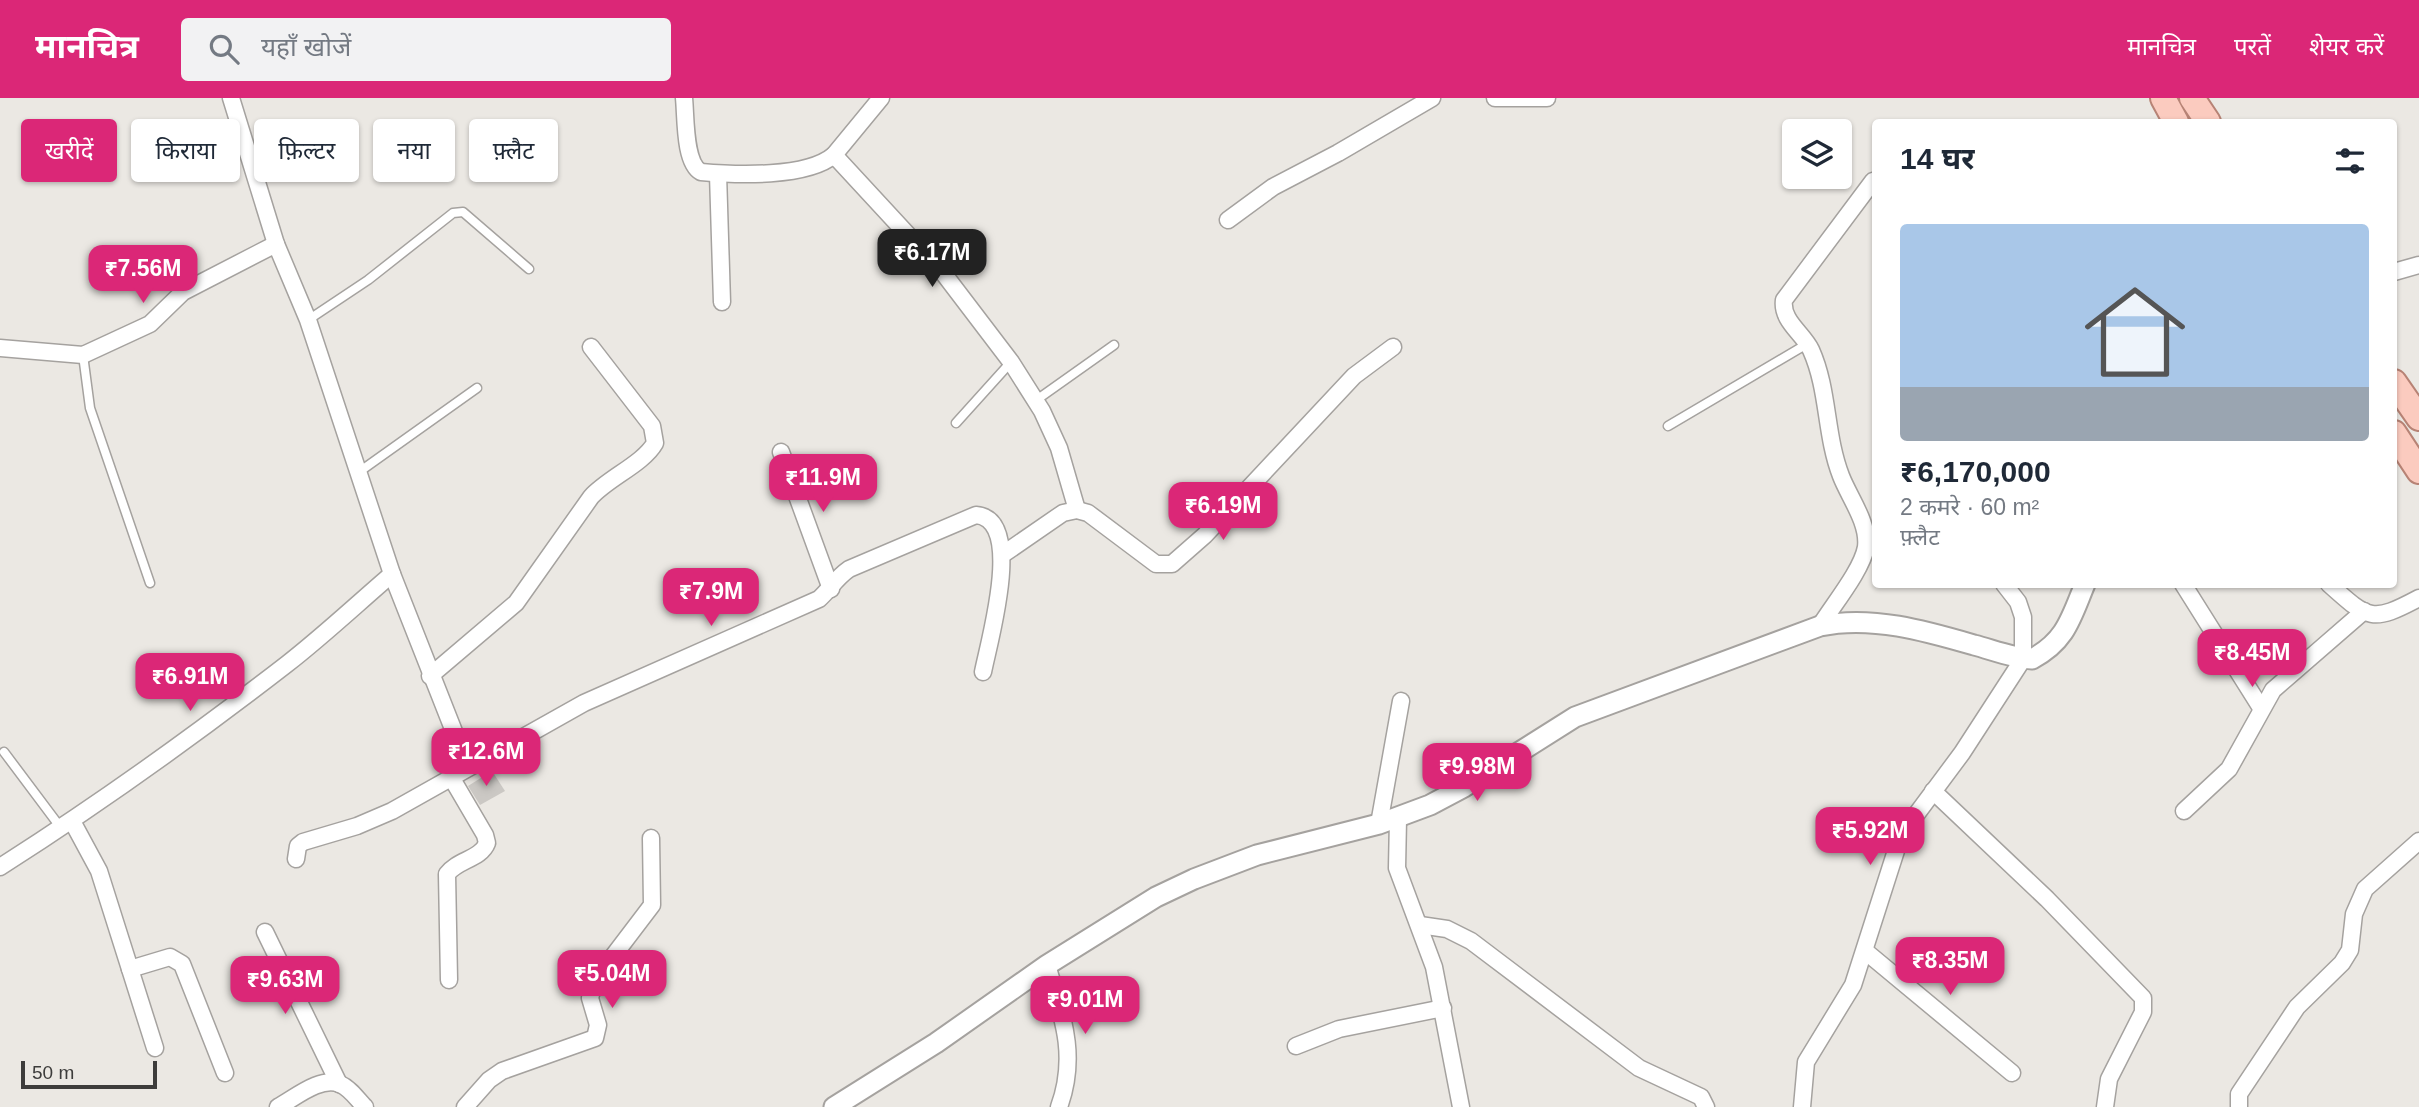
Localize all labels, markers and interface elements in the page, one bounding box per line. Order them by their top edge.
search box [181,18,671,81]
text: मानचित्र [35,28,139,65]
icon: search [205,30,243,68]
text: यहाँ खोजें [261,32,351,62]
text: मानचित्र [2127,33,2196,60]
text: परतें [2234,33,2271,60]
text: शेयर करें [2309,33,2384,60]
chip: खरीदें [21,119,117,182]
chip: किराया [131,119,240,182]
chip: फ़िल्टर [254,119,359,182]
chip: नया [373,119,455,182]
chip: फ़्लैट [469,119,558,182]
map controls [1782,119,1852,189]
button: layers [1782,119,1852,189]
text: 14 घर [1900,142,1974,175]
icon: filters [2331,142,2369,180]
pin: ₹6.17M [875,230,989,289]
text: ₹6.17M [893,239,971,265]
pin: ₹7.56M [86,246,200,305]
text: ₹7.56M [104,255,182,281]
icon: home [2072,269,2198,395]
pin: ₹11.9M [766,454,880,514]
text: ₹6,170,000 [1900,455,2051,488]
text: ₹11.9M [785,464,861,490]
pin: ₹6.19M [1166,482,1280,542]
text: ₹6.19M [1184,492,1262,518]
text: 2 कमरे · 60 m² [1900,494,2039,520]
text: फ़्लैट [1900,524,1940,550]
pin: ₹7.9M [662,568,760,628]
text: ₹7.9M [679,578,743,604]
pin: ₹8.45M [2195,630,2309,689]
text: ₹8.45M [2213,639,2291,665]
pin: ₹6.91M [133,654,247,713]
text: ₹6.91M [151,663,229,689]
pin: ₹12.6M [429,728,543,788]
text: ₹12.6M [447,738,525,764]
pin: ₹9.98M [1420,744,1534,803]
text: ₹9.98M [1438,753,1516,779]
pin: ₹5.92M [1813,808,1927,867]
text: ₹5.92M [1831,817,1909,843]
pin: ₹8.35M [1893,937,2007,997]
text: ₹8.35M [1911,947,1989,973]
pin: ₹5.04M [555,950,669,1010]
pin: ₹9.63M [228,956,342,1016]
text: ₹5.04M [573,960,651,986]
text: ₹9.63M [246,966,324,992]
pin: ₹9.01M [1028,976,1142,1036]
text: ₹9.01M [1046,986,1124,1012]
scale bar [21,1058,158,1090]
text: 50 m [32,1062,74,1083]

